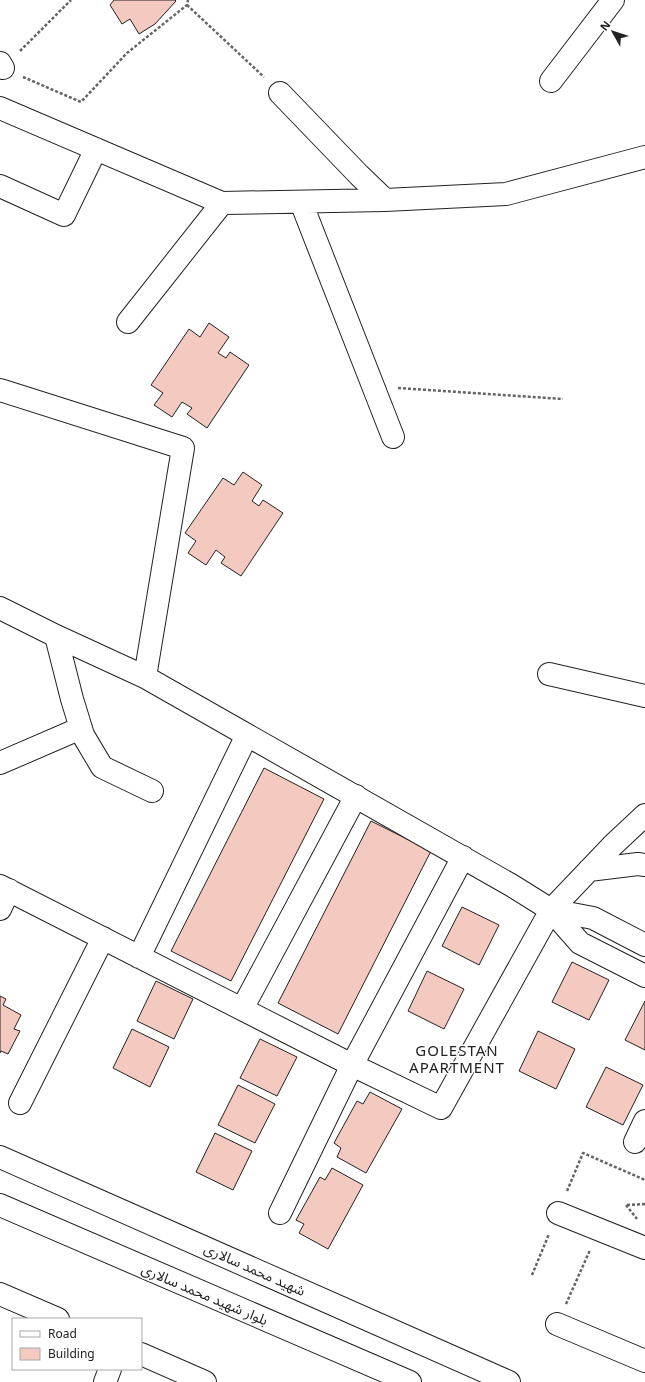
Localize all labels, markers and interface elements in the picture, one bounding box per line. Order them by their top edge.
north arrow [593,12,633,52]
text: N [596,17,613,34]
district label: GOLESTAN APARTMENT [409,1040,505,1077]
street label: شهید محمد سالاری [201,1238,309,1300]
street label: بلوار شهید محمد سالاری [139,1259,271,1329]
legend [12,1318,142,1370]
text: Road [48,1325,77,1342]
text: Building [48,1345,95,1362]

